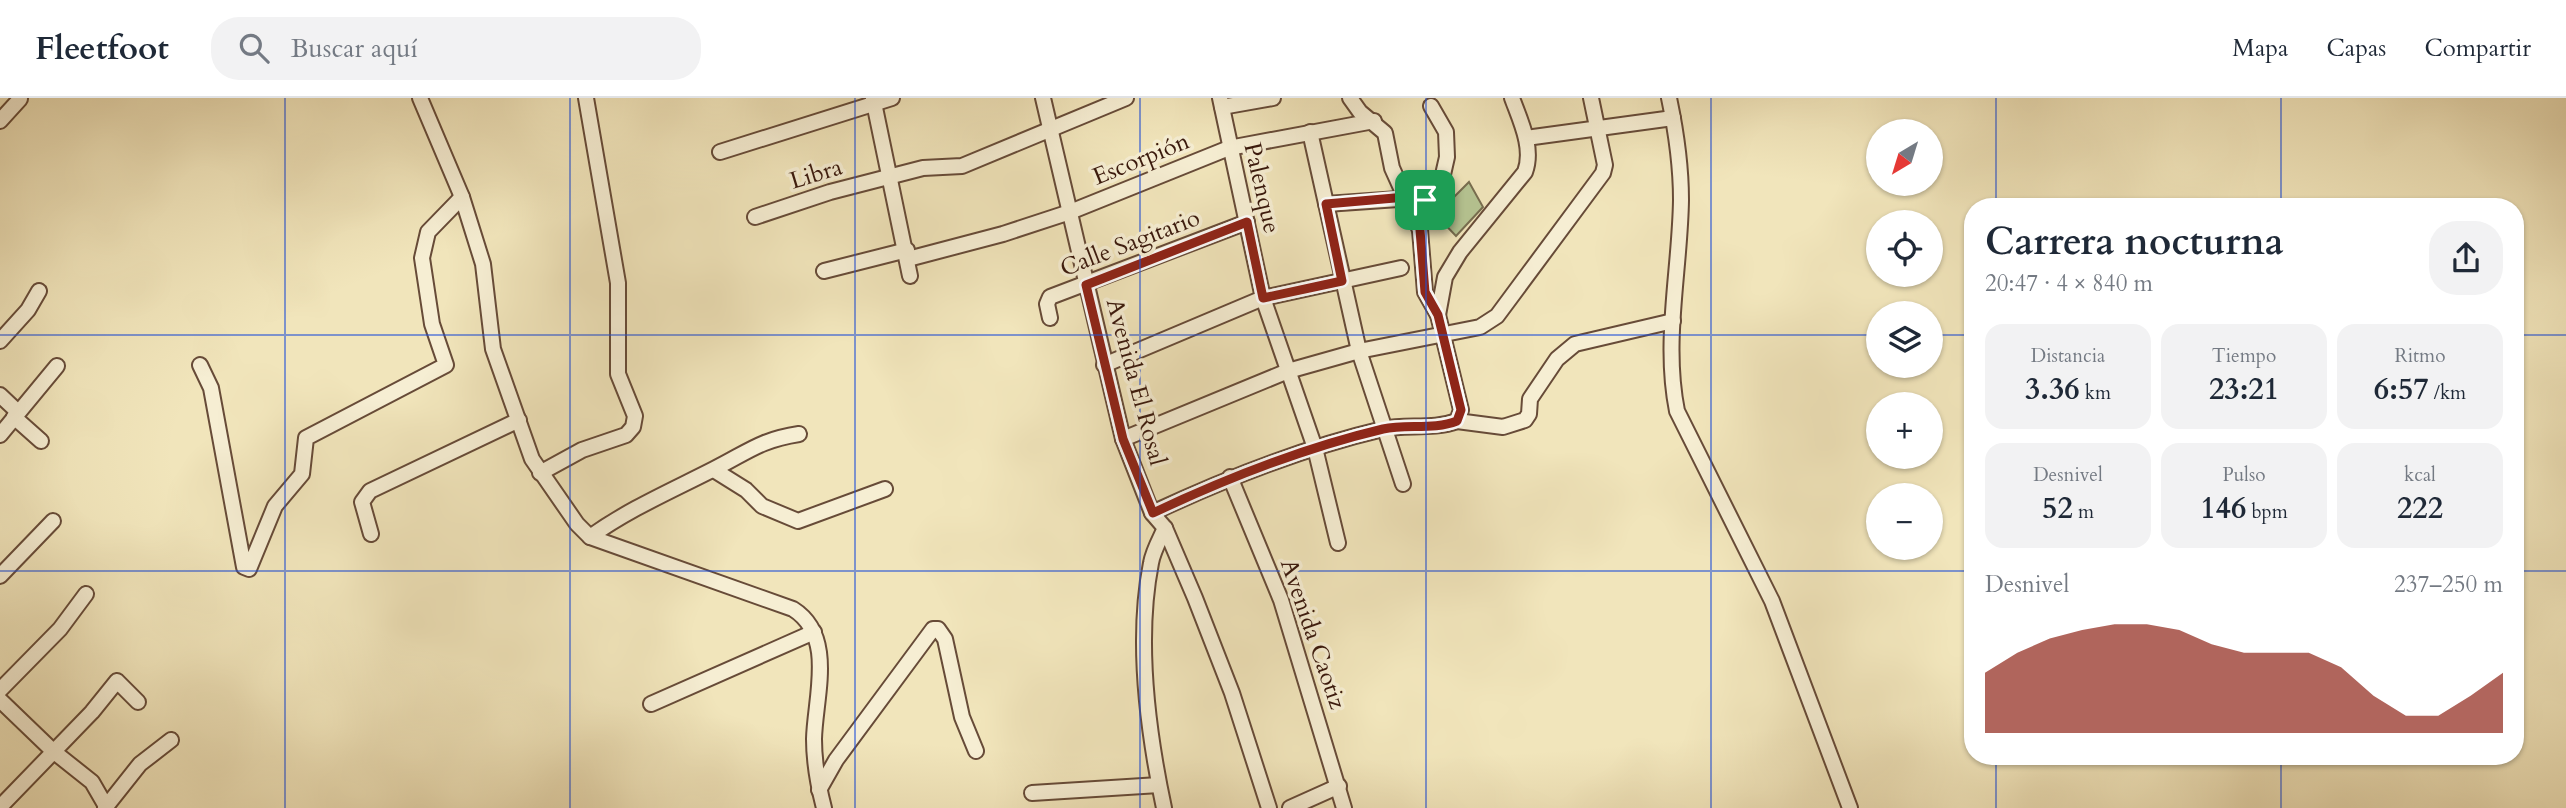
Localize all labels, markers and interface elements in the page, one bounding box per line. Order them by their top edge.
search box [211,17,701,80]
text: Fleetfoot [35,26,169,71]
icon: search [235,29,273,67]
text: Buscar aquí [291,31,418,66]
text: Mapa [2232,32,2288,65]
text: Capas [2326,32,2386,65]
text: Compartir [2424,32,2531,65]
north arrow [1866,119,1942,196]
map controls [1866,119,1943,560]
street label: Escorpión [1088,125,1195,193]
street label: Palenque [1236,139,1288,237]
street label: Libra [786,150,847,198]
pin [1395,170,1455,230]
icon: arrive [1406,181,1444,219]
street label: Calle Sagitario [1055,201,1205,285]
button: locate [1866,210,1943,287]
text: Carrera nocturna [1985,216,2284,268]
button: share [2429,221,2503,295]
text: 20:47 · 4 × 840 m [1985,268,2153,299]
street label: Avenida El Rosal [1098,295,1174,469]
button: layers [1866,301,1943,378]
text: Distancia [2031,343,2105,369]
text: Tiempo [2212,343,2276,369]
text: Ritmo [2395,343,2445,369]
text: 3.36 [2025,369,2080,410]
text: 23:21 [2209,369,2279,410]
text: 6:57 [2374,369,2429,410]
text: km [2080,380,2111,406]
text: /km [2429,380,2466,406]
button: + [1866,392,1943,469]
text: Desnivel [2033,462,2103,488]
text: Pulso [2222,462,2266,488]
text: kcal [2404,462,2436,488]
button: − [1866,483,1943,560]
text: 52 [2042,488,2073,529]
text: 146 [2200,488,2246,529]
text: 222 [2397,488,2443,529]
text: m [2073,499,2094,525]
text: bpm [2246,499,2288,525]
street label: Avenida Caotiz [1272,554,1354,714]
text: Desnivel [1985,569,2069,600]
text: 237–250 m [2394,569,2503,600]

